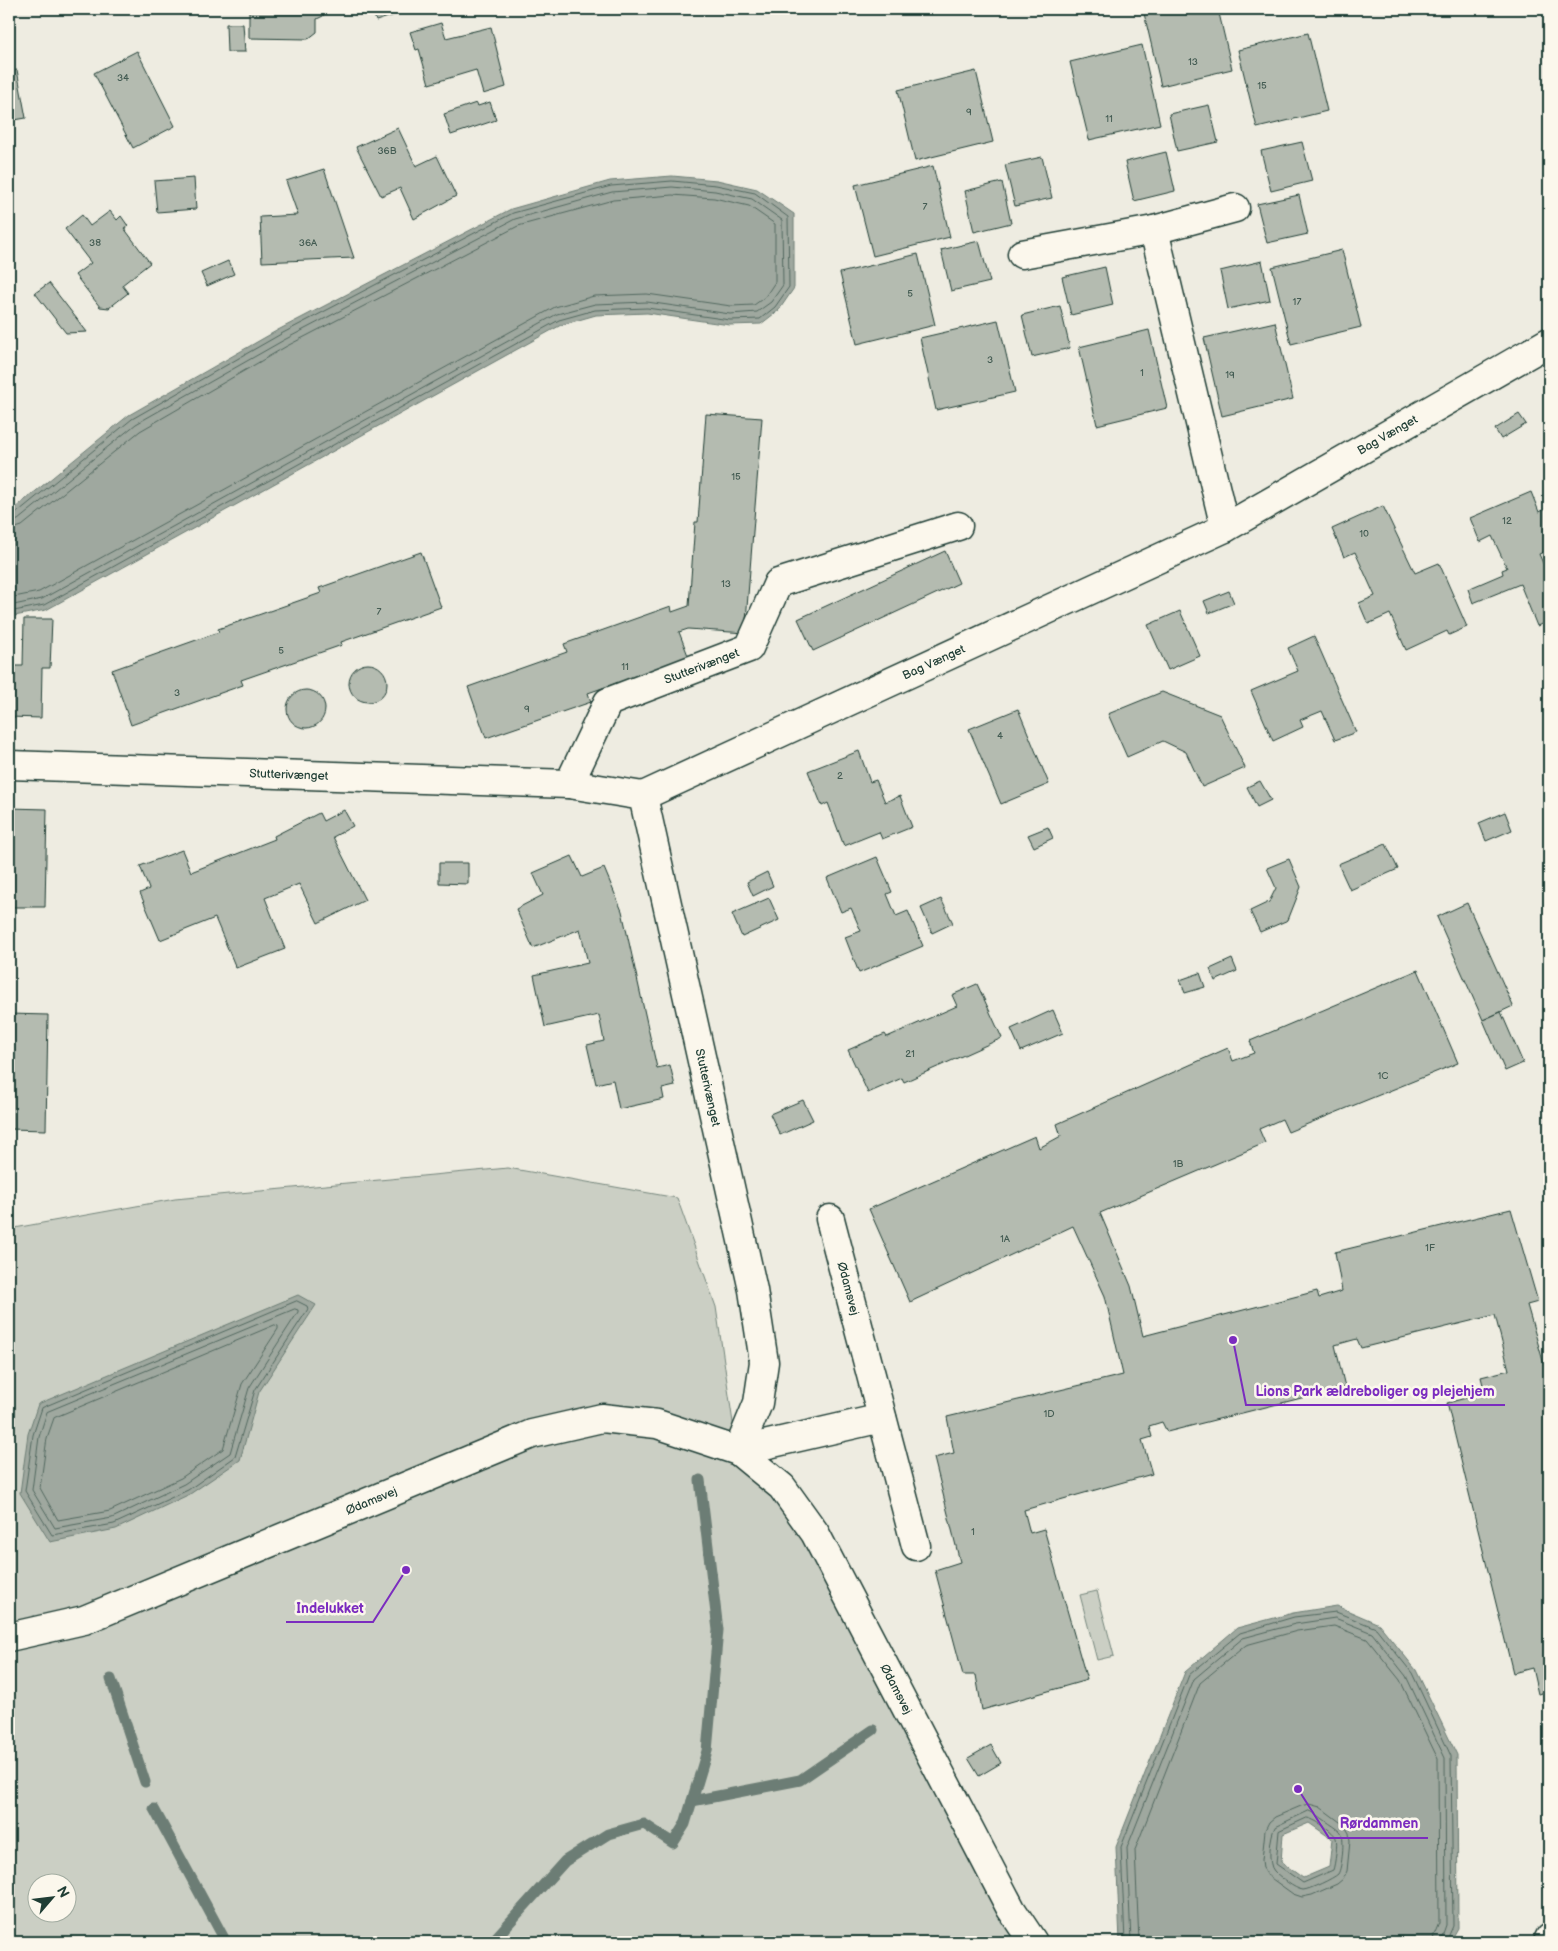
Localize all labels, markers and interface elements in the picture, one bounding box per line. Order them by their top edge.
house number: 13 [1188,56,1198,68]
house number: 34 [117,72,129,84]
house number: 15 [1257,80,1267,92]
house number: 9 [966,106,972,118]
house number: 11 [1105,113,1113,125]
house number: 36B [377,145,397,157]
house number: 7 [923,201,928,213]
house number: 38 [89,237,101,249]
house number: 36A [299,237,318,249]
house number: 5 [907,288,913,300]
house number: 17 [1293,296,1301,308]
house number: 3 [987,354,993,366]
house number: 1 [1140,367,1144,379]
house number: 19 [1225,369,1235,381]
street label: Bag Vænget [1355,412,1421,458]
house number: 15 [731,471,741,483]
house number: 12 [1502,515,1512,527]
house number: 10 [1359,528,1369,540]
house number: 13 [721,578,731,590]
house number: 7 [377,606,382,618]
street label: Bag Vænget [900,642,968,683]
house number: 5 [278,645,284,657]
street label: Stutterivænget [662,645,742,688]
house number: 11 [621,661,629,673]
house number: 3 [174,687,180,699]
house number: 9 [524,703,530,715]
house number: 4 [997,730,1003,742]
street label: Stutterivænget [249,766,329,784]
house number: 2 [837,770,843,782]
street label: Stutterivænget [692,1047,723,1128]
house number: 21 [905,1048,915,1060]
house number: 1C [1378,1070,1388,1082]
house number: 1B [1173,1158,1184,1170]
house number: 1A [1000,1233,1011,1245]
house number: 1F [1425,1242,1435,1254]
street label: Ødamsvej [834,1261,862,1317]
callout: Lions Park ældreboliger og plejehjem [1246,1376,1505,1405]
text: Lions Park ældreboliger og plejehjem [1255,1383,1495,1400]
house number: 1D [1043,1408,1055,1420]
street label: Ødamsvej [343,1484,400,1519]
house number: 1 [971,1526,975,1538]
callout: Indelukket [286,1593,373,1622]
text: Indelukket [296,1600,364,1617]
street label: Ødamsvej [877,1662,915,1717]
callout: Rørdammen [1329,1809,1428,1838]
text: Rørdammen [1340,1815,1419,1832]
north arrow [28,1874,78,1924]
text: N [53,1883,73,1901]

